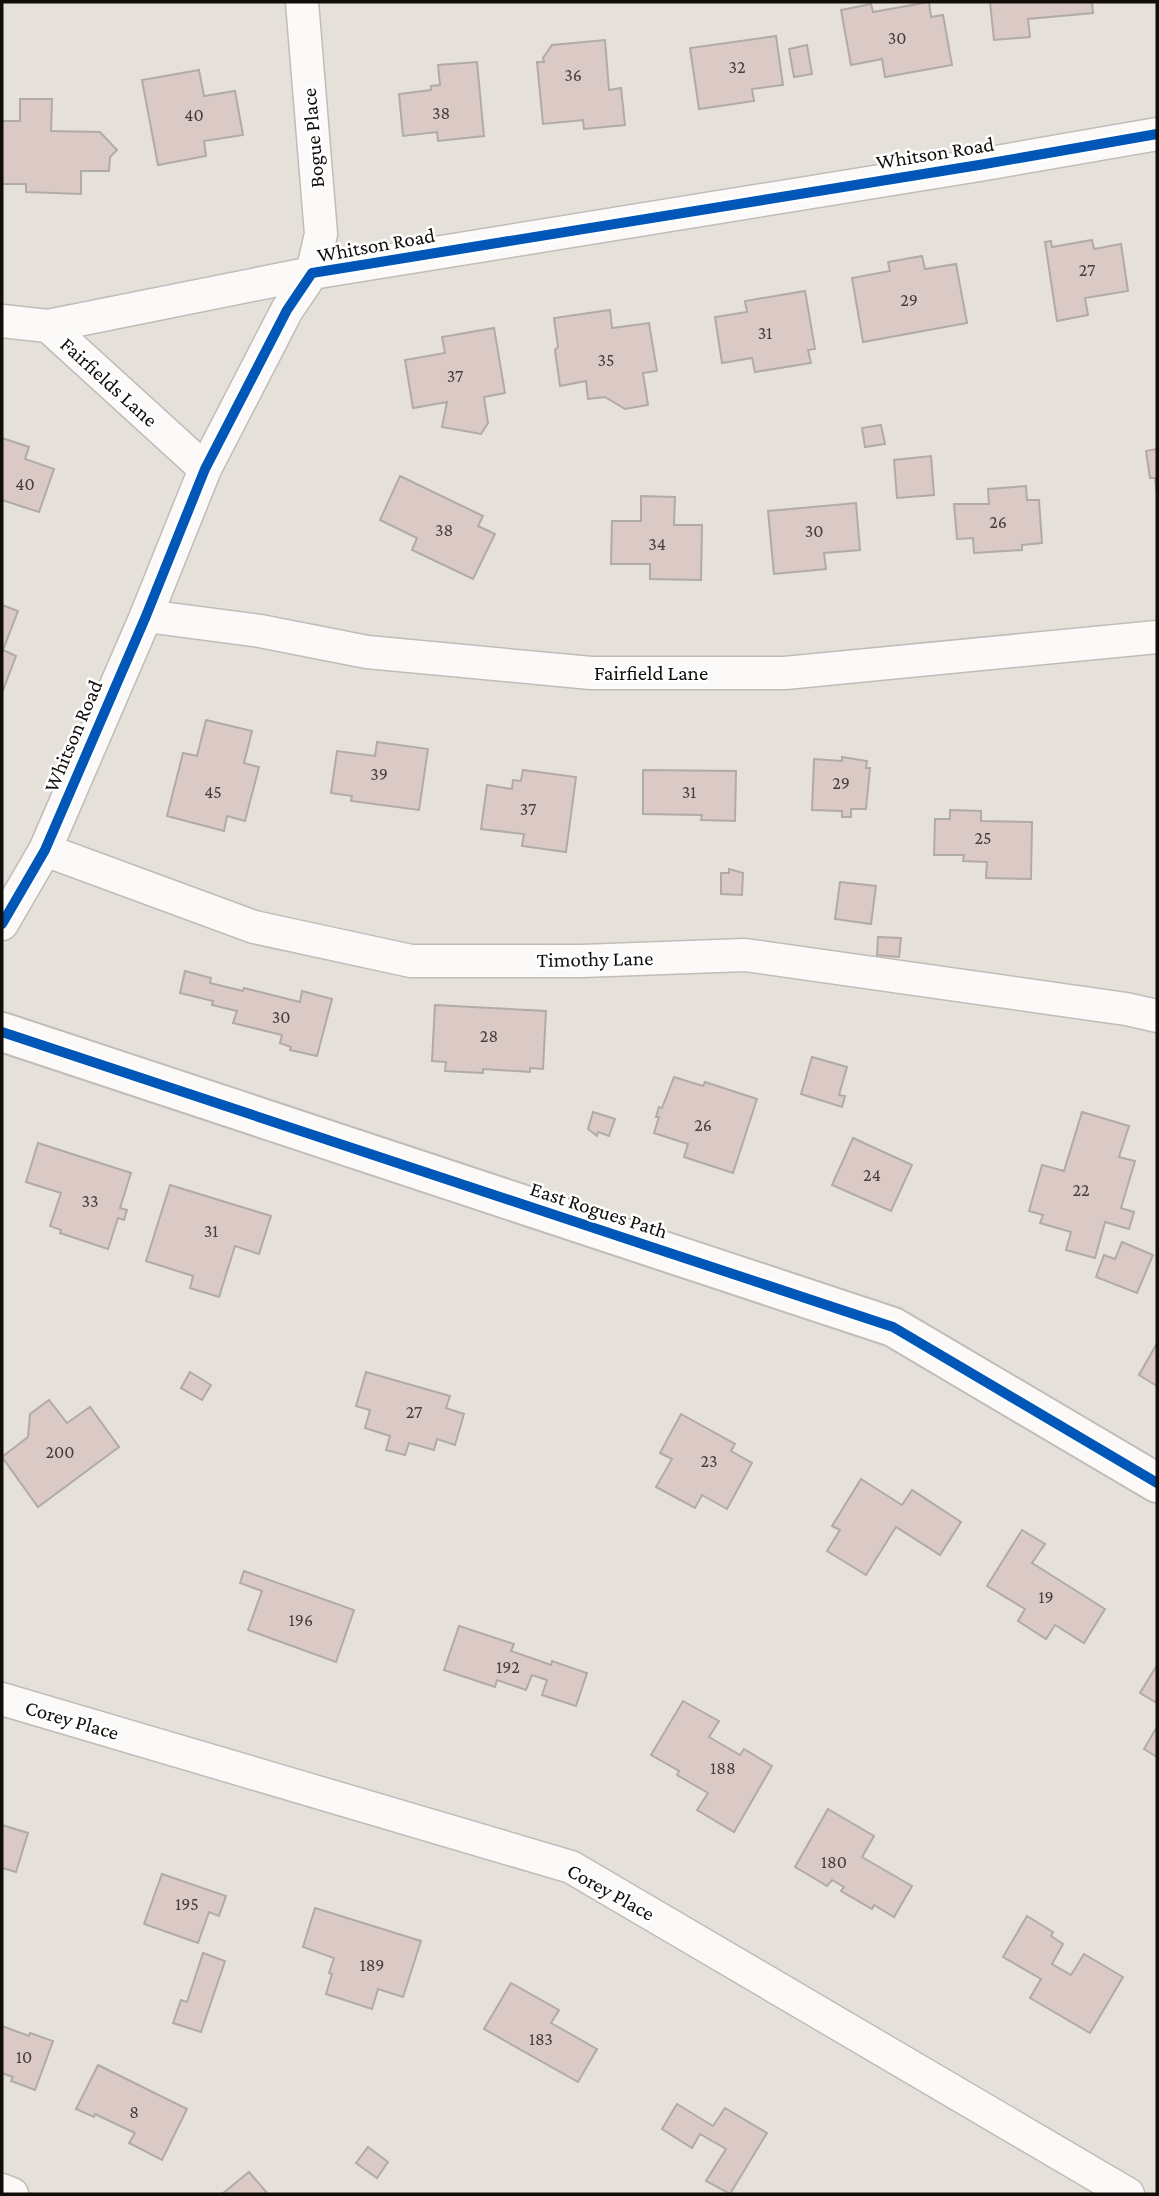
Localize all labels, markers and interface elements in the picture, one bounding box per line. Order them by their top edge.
house number: 30 [888,28,906,48]
house number: 32 [728,57,746,77]
house number: 36 [564,65,582,85]
street label: Bogue Place [297,87,329,189]
house number: 38 [432,103,450,123]
house number: 40 [184,105,204,125]
street label: Whitson Road [874,132,996,174]
street label: Whitson Road [315,223,437,267]
house number: 27 [1079,260,1095,280]
house number: 29 [900,290,918,310]
house number: 31 [758,323,772,343]
street label: Fairfields Lane [55,332,163,432]
house number: 35 [597,350,615,370]
house number: 37 [447,366,463,386]
house number: 40 [15,474,35,494]
house number: 26 [989,512,1007,532]
house number: 38 [435,520,453,540]
house number: 30 [805,521,823,541]
house number: 34 [648,534,666,554]
street label: Fairfield Lane [594,661,708,685]
street label: Whitson Road [39,676,107,796]
house number: 39 [370,764,388,784]
house number: 29 [832,773,850,793]
house number: 45 [204,782,222,802]
house number: 31 [682,782,696,802]
house number: 37 [520,799,536,819]
house number: 25 [974,828,992,848]
street label: Timothy Lane [536,946,654,972]
house number: 30 [272,1007,290,1027]
house number: 28 [480,1026,498,1046]
house number: 26 [694,1115,712,1135]
house number: 24 [863,1165,881,1185]
street label: East Rogues Path [527,1176,671,1244]
house number: 22 [1072,1180,1090,1200]
house number: 33 [82,1191,99,1211]
house number: 31 [204,1221,218,1241]
house number: 27 [406,1402,422,1422]
house number: 200 [46,1442,74,1462]
house number: 23 [700,1451,718,1471]
house number: 19 [1038,1587,1054,1607]
house number: 196 [289,1610,313,1630]
house number: 192 [496,1657,520,1677]
street label: Corey Place [22,1695,122,1745]
house number: 188 [710,1758,736,1778]
house number: 180 [821,1852,847,1872]
street label: Corey Place [563,1858,659,1926]
house number: 195 [175,1894,199,1914]
house number: 189 [360,1955,384,1975]
house number: 183 [529,2029,553,2049]
house number: 10 [16,2047,32,2067]
house number: 8 [129,2102,139,2122]

